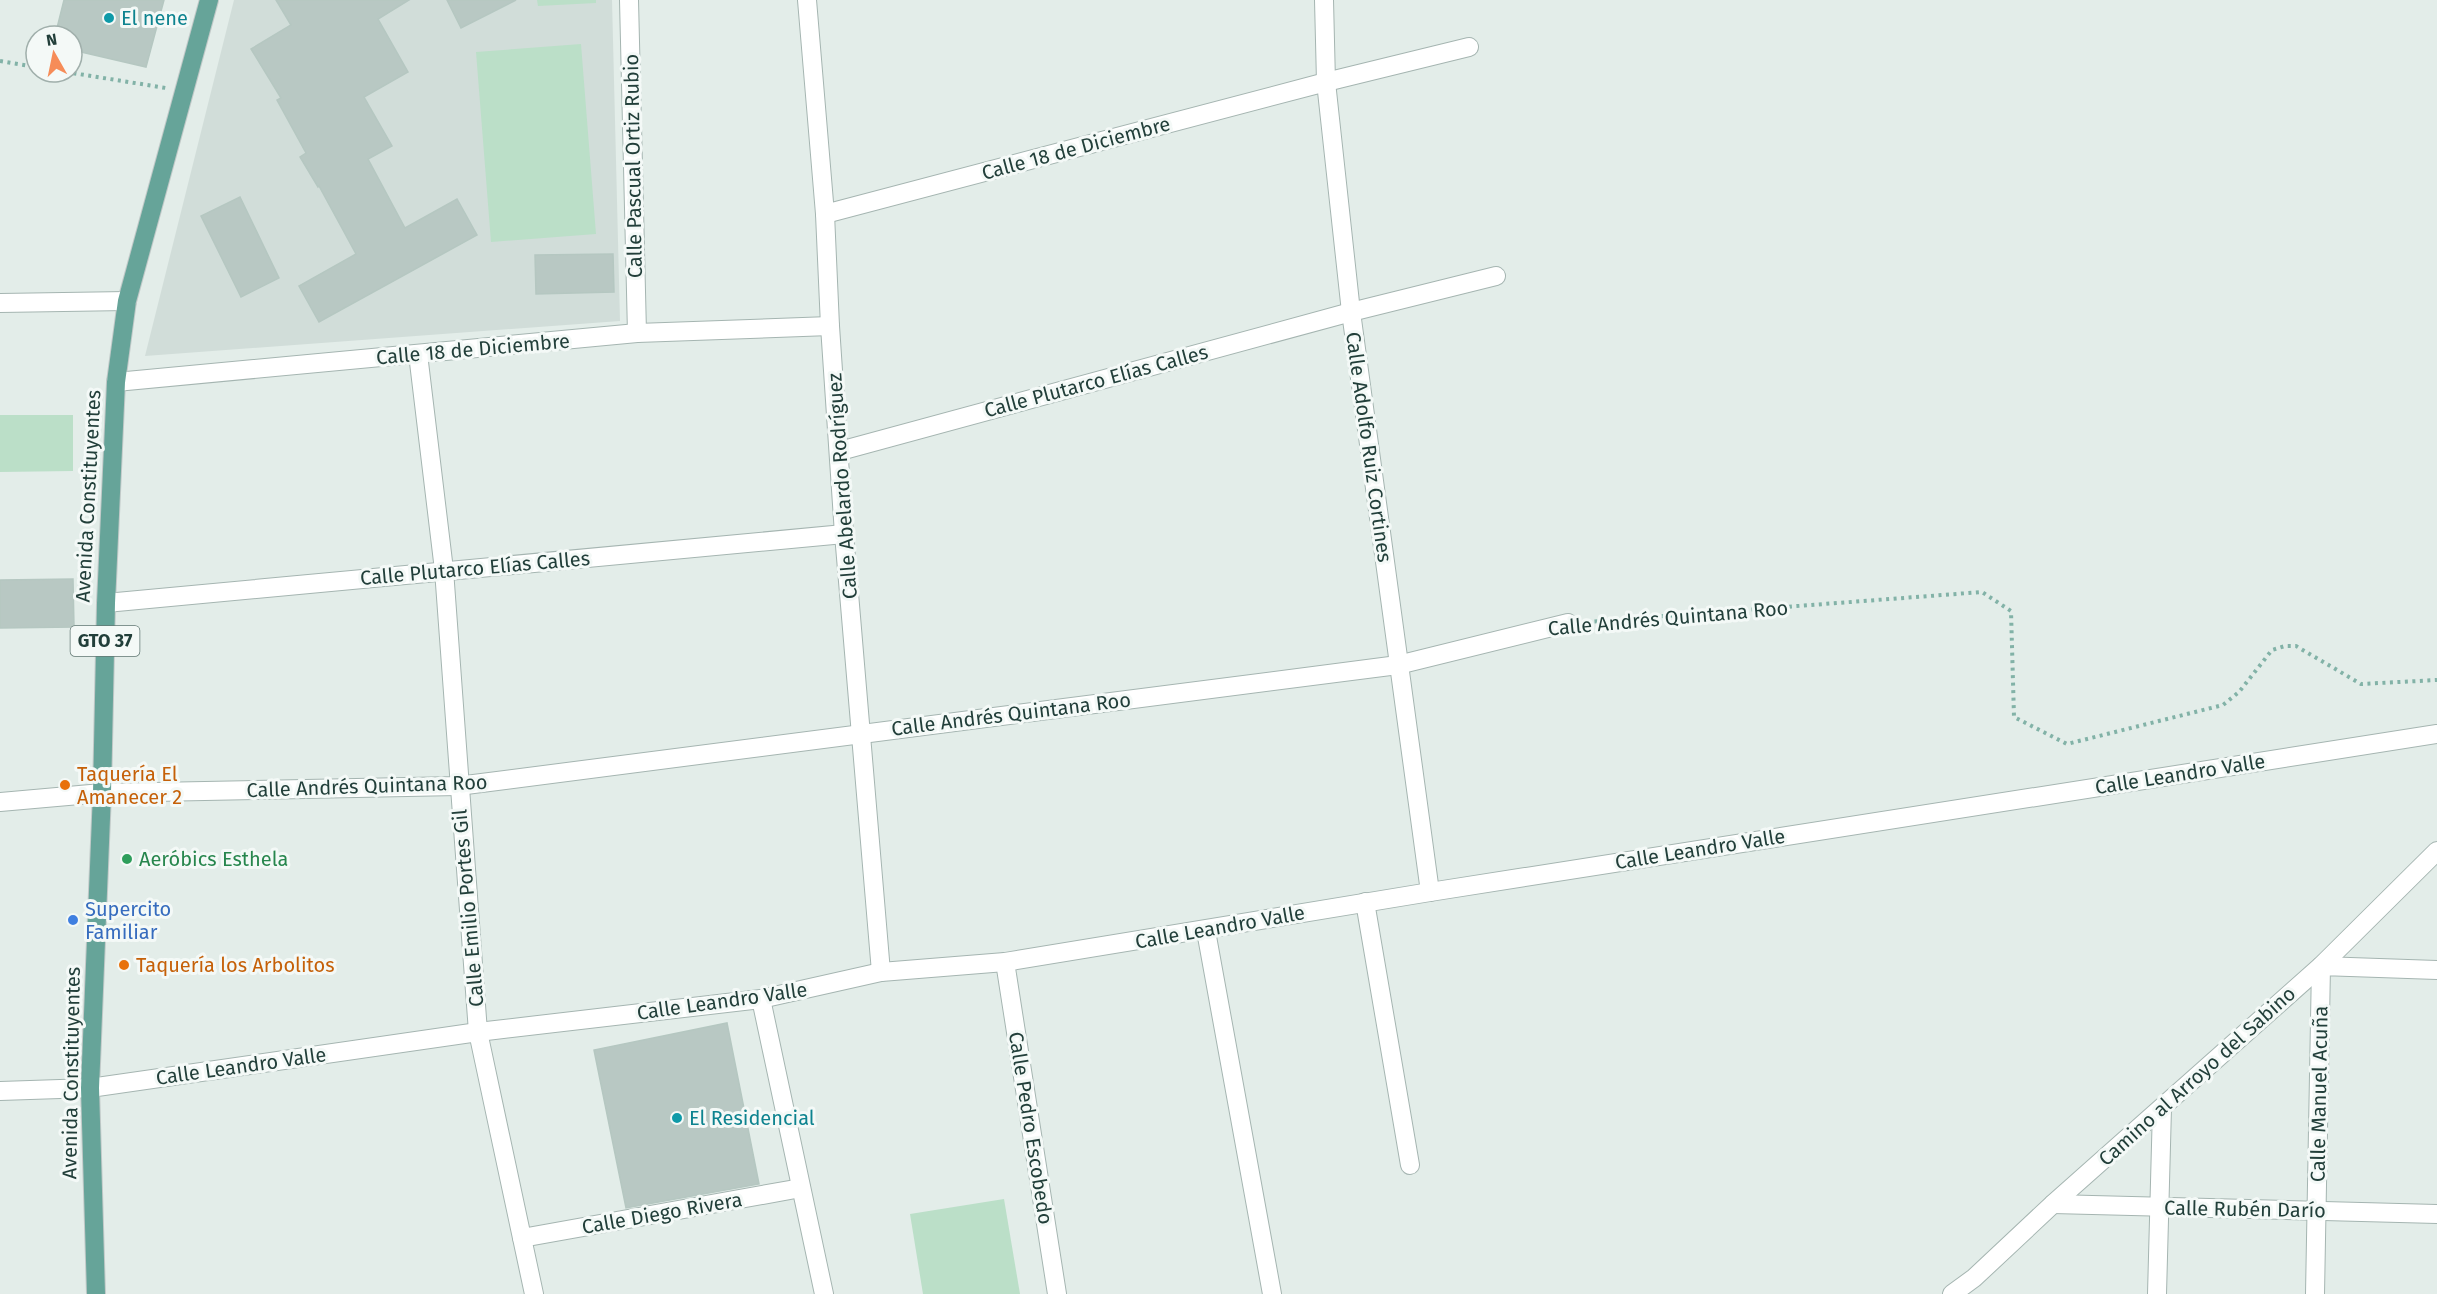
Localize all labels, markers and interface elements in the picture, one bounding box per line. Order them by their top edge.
place label: El nene [121,6,188,30]
marker: El nene [102,11,116,25]
north arrow [24,24,84,84]
text: N [45,29,58,50]
street label: Calle Pascual Ortiz Rubio [619,54,647,278]
street label: Calle 18 de Diciembre [979,111,1173,185]
street label: Calle 18 de Diciembre [375,329,571,369]
street label: Calle Adolfo Ruiz Cortines [1341,330,1397,564]
street label: Calle Plutarco Elías Calles [982,340,1210,422]
street label: Calle Abelardo Rodríguez [822,372,862,600]
street label: Avenida Constituyentes [70,389,106,603]
street label: Calle Plutarco Elías Calles [359,546,591,590]
street label: Calle Andrés Quintana Roo [1547,596,1789,640]
road number: GTO 37 [70,626,140,656]
street label: Calle Andrés Quintana Roo [890,687,1132,741]
street label: Calle Leandro Valle [2093,749,2267,799]
place label: Taquería El Amanecer 2 [77,762,182,809]
street label: Calle Andrés Quintana Roo [246,770,488,802]
marker: Taquería El Amanecer 2 [58,778,72,792]
street label: Calle Emilio Portes Gil [447,808,489,1008]
street label: Calle Leandro Valle [1613,824,1787,874]
place label: Aeróbics Esthela [139,847,288,871]
marker: Aeróbics Esthela [120,852,134,866]
place label: Supercito Familiar [85,897,171,944]
street label: Calle Leandro Valle [1133,900,1307,954]
marker: Supercito Familiar [66,913,80,927]
place label: Taquería los Arbolitos [136,953,335,977]
marker: Taquería los Arbolitos [117,958,131,972]
street label: Avenida Constituyentes [57,967,85,1179]
street label: Calle Leandro Valle [635,977,809,1025]
street label: Camino al Arroyo del Sabino [2094,981,2300,1171]
street label: Calle Manuel Acuña [2305,1006,2333,1182]
street label: Calle Pedro Escobedo [1004,1030,1058,1226]
street label: Calle Leandro Valle [154,1042,328,1090]
place label: El Residencial [689,1106,815,1130]
marker: El Residencial [670,1111,684,1125]
street label: Calle Diego Rivera [580,1187,744,1239]
street label: Calle Rubén Darío [2164,1196,2326,1222]

